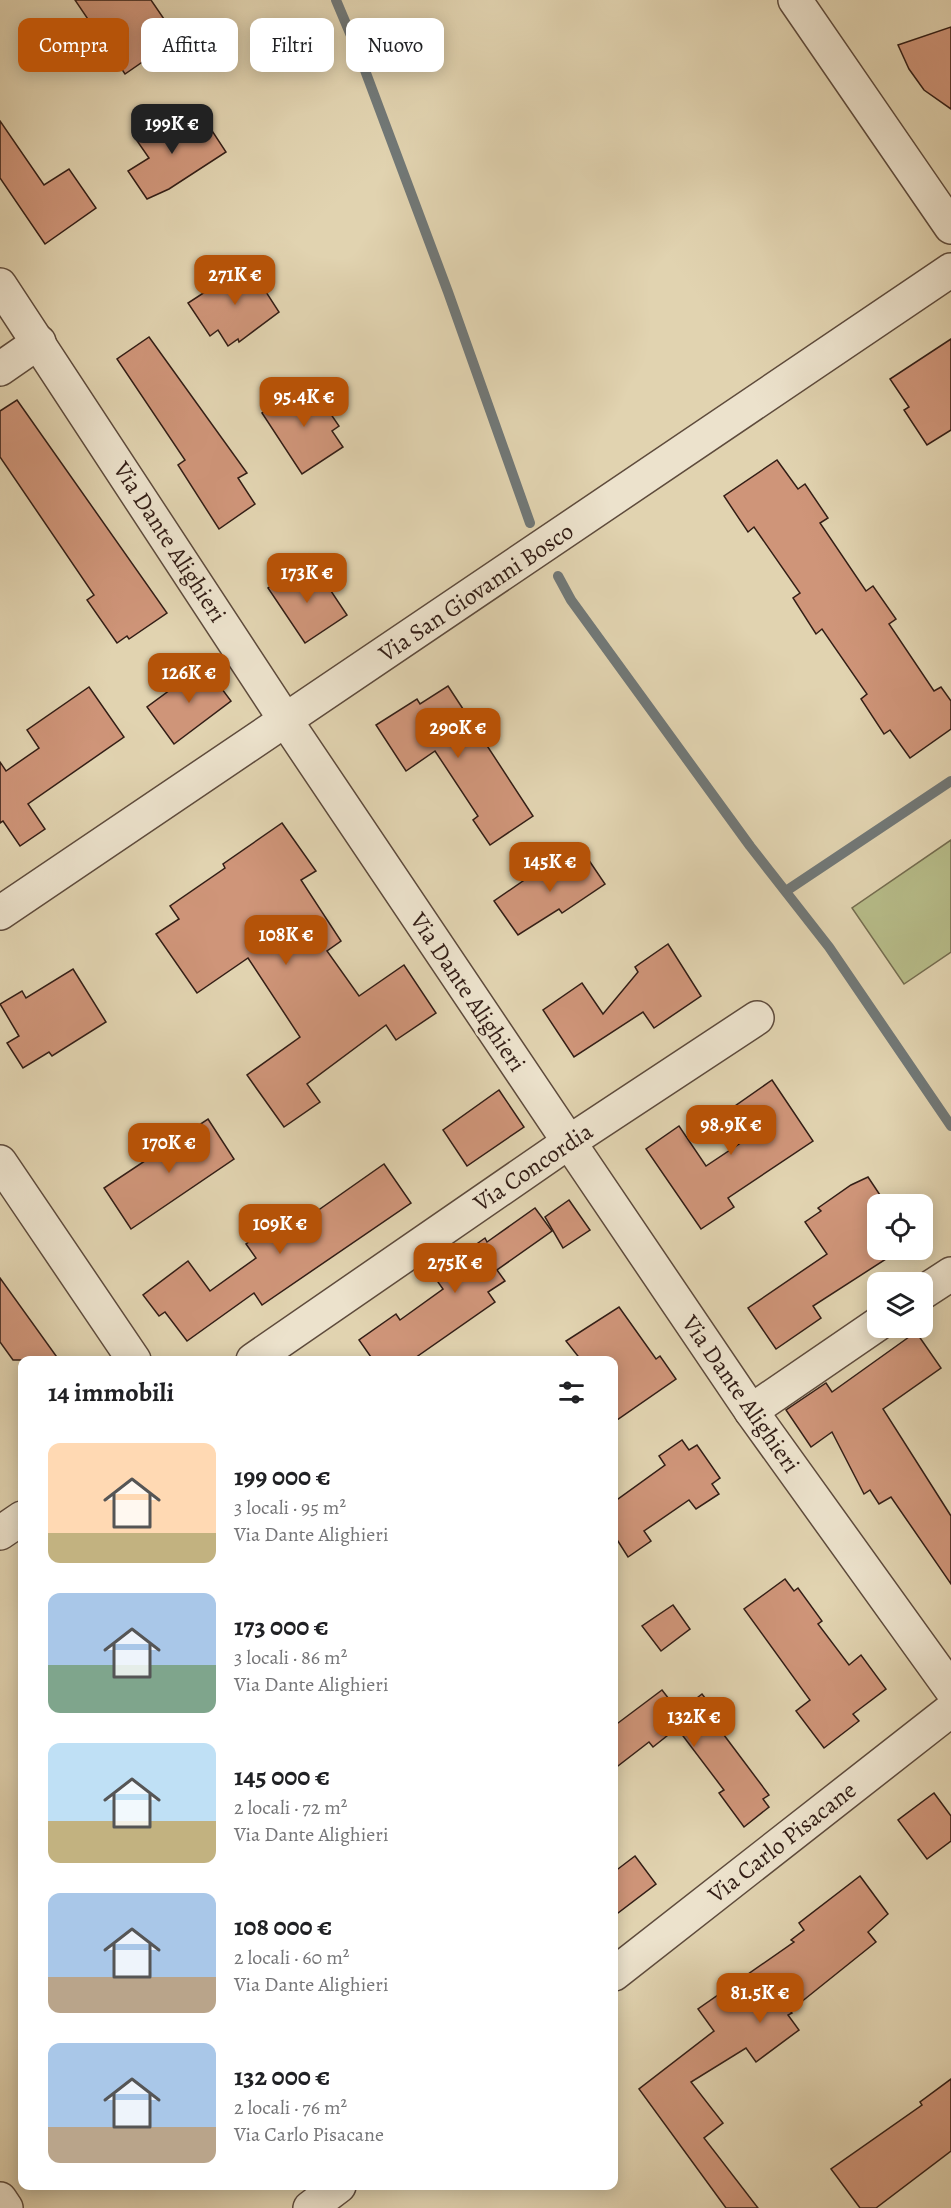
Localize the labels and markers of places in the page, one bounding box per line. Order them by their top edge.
pin: 199K € [123,104,221,155]
pin: 271K € [186,255,284,306]
pin: 95.4K € [249,377,359,428]
pin: 173K € [258,553,356,604]
pin: 126K € [140,653,238,704]
pin: 290K € [409,708,507,759]
pin: 145K € [501,842,599,893]
pin: 108K € [237,915,335,966]
pin: 98.9K € [676,1105,786,1156]
pin: 170K € [120,1123,218,1174]
pin: 109K € [231,1204,329,1255]
pin: 275K € [406,1243,504,1294]
pin: 132K € [645,1697,743,1748]
pin: 81.5K € [705,1973,815,2024]

